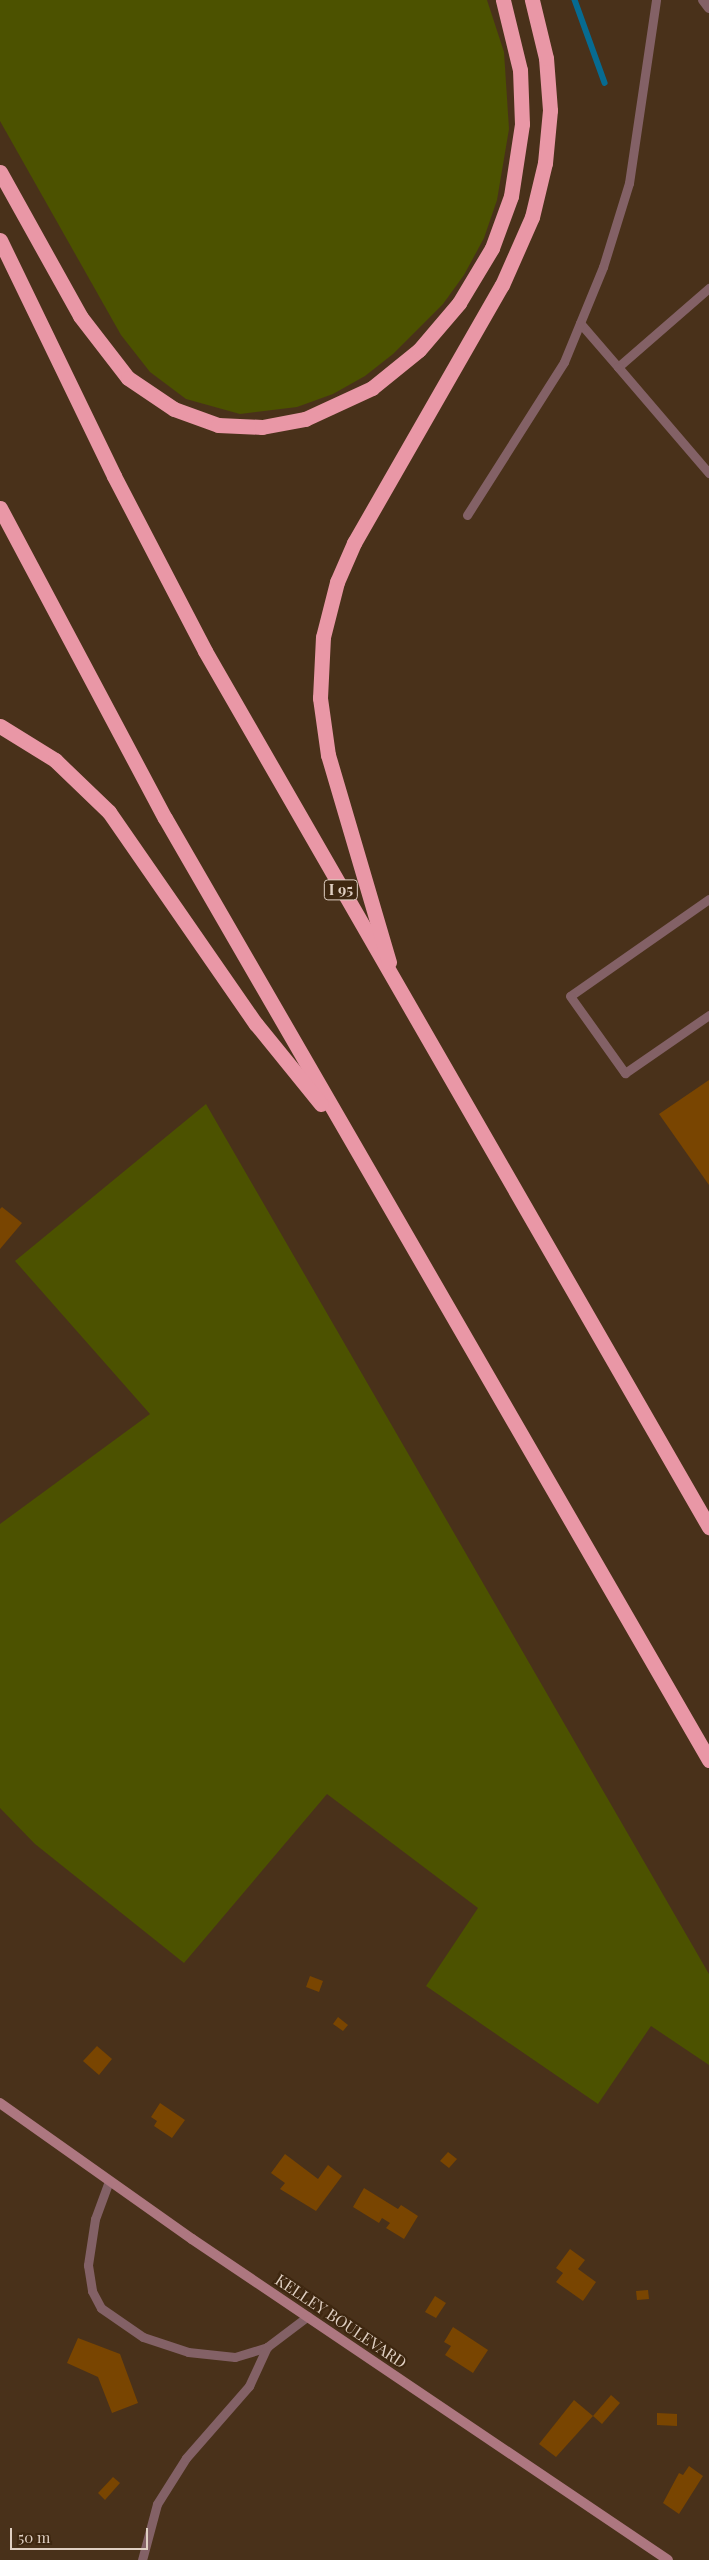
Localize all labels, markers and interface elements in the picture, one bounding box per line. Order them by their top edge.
road number: I 95 [324,878,358,902]
street label: KELLEY BOULEVARD [271,2270,411,2372]
scale bar [12,2518,150,2550]
text: 50 m [18,2527,50,2547]

